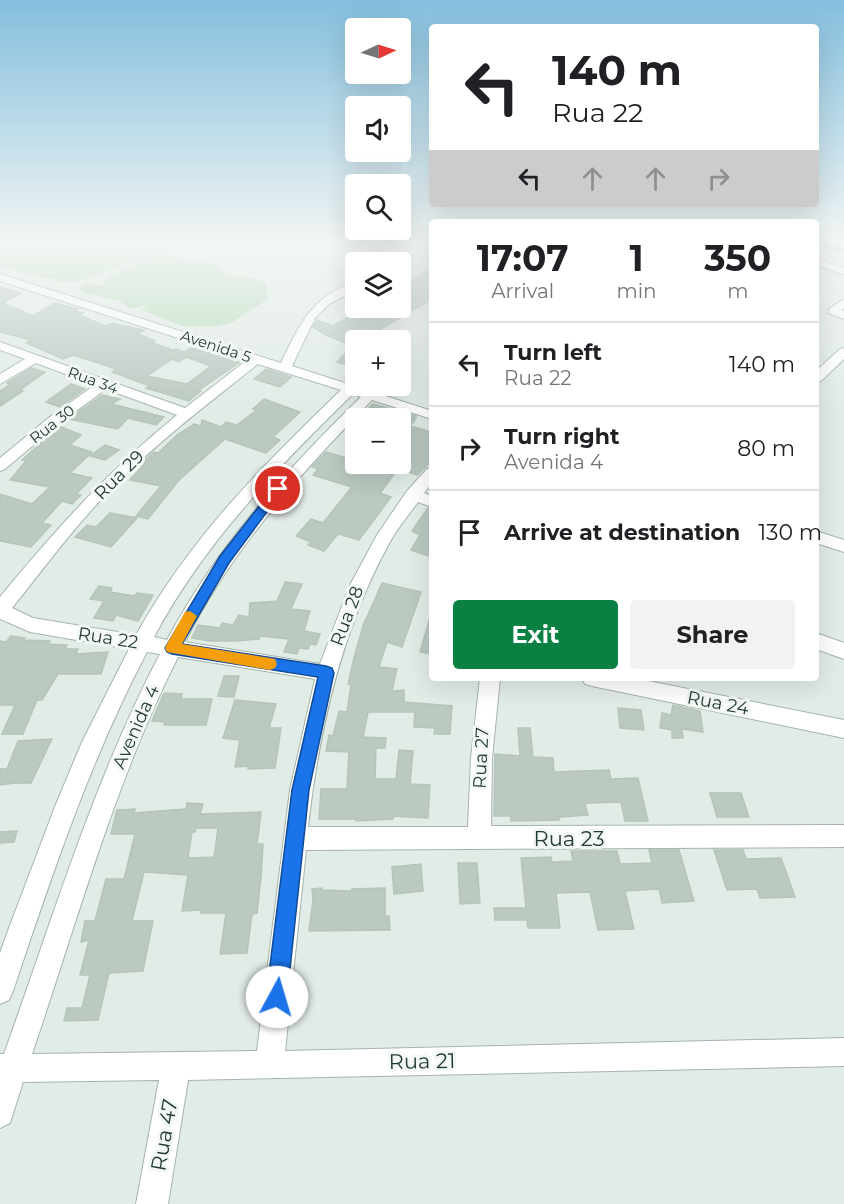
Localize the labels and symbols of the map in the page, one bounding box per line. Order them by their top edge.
north arrow [345,18,411,84]
street label: Avenida 5 [178,326,254,366]
street label: Rua 34 [65,362,121,398]
street label: Rua 30 [26,400,78,448]
street label: Rua 29 [89,445,149,505]
pin [252,463,303,514]
street label: Rua 28 [326,583,368,649]
street label: Rua 22 [76,622,140,654]
street label: Avenida 4 [108,682,164,772]
street label: Rua 24 [685,686,751,720]
street label: Rua 27 [468,727,494,789]
street label: Rua 23 [534,826,604,851]
position arrow [245,965,309,1029]
street label: Rua 21 [388,1048,456,1074]
street label: Rua 47 [145,1097,183,1173]

